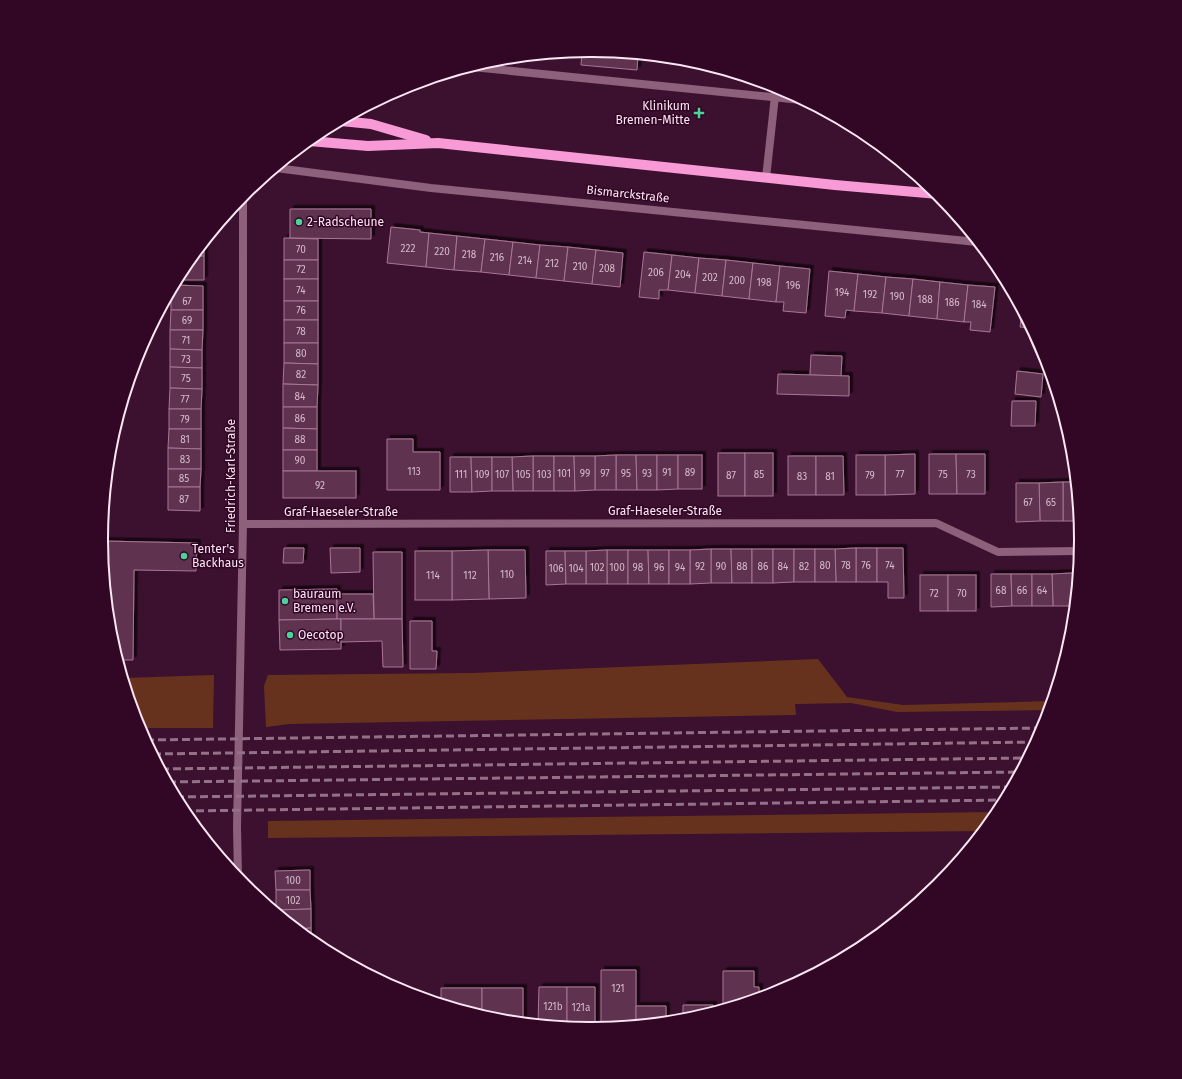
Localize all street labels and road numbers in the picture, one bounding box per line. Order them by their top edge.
street label: Bismarckstraße [586,183,670,205]
street label: Friedrich-Karl-Straße [224,419,238,533]
street label: Graf-Haeseler-Straße [608,504,722,518]
street label: Graf-Haeseler-Straße [284,505,398,519]

